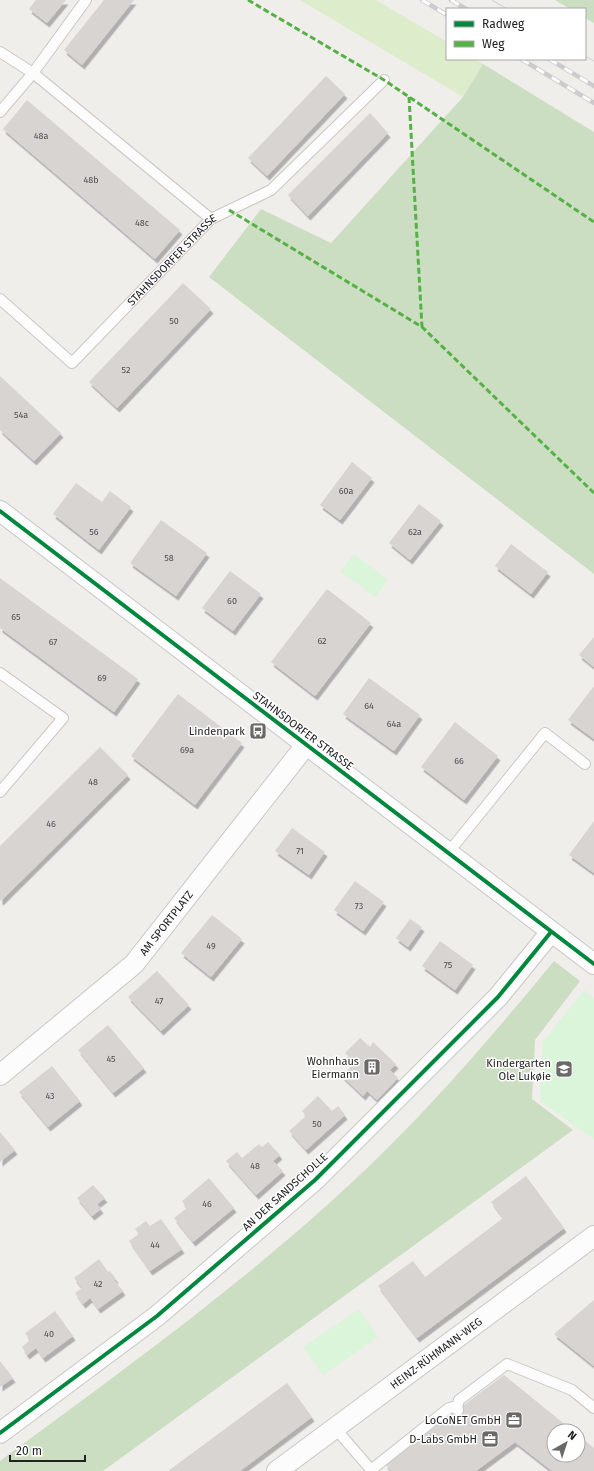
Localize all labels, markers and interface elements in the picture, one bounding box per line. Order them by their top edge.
legend [446,8,586,60]
text: Radweg [482,17,525,31]
text: Weg [482,37,505,51]
house number: 48a [34,131,48,141]
house number: 48b [83,175,99,185]
street label: STAHNSDORFER STRASSE [125,211,218,308]
house number: 48c [135,218,150,228]
house number: 50 [169,316,179,326]
house number: 52 [122,365,130,375]
house number: 54a [14,410,28,420]
house number: 60a [339,486,353,496]
house number: 56 [89,527,99,537]
house number: 62a [408,527,422,537]
house number: 58 [164,553,174,563]
house number: 60 [227,596,237,606]
house number: 65 [11,612,21,622]
house number: 62 [317,636,327,646]
house number: 67 [49,637,57,647]
house number: 69 [97,673,107,683]
street label: STAHNSDORFER STRASSE [250,689,356,773]
house number: 64 [364,701,374,711]
house number: 64a [387,719,401,729]
bus stop icon: Lindenpark [248,721,268,741]
place label: Lindenpark [189,725,245,738]
house number: 69a [180,745,194,755]
house number: 66 [454,756,464,766]
house number: 48 [88,777,98,787]
house number: 46 [46,819,56,829]
house number: 71 [296,846,304,856]
street label: AM SPORTPLATZ [137,888,196,958]
house number: 73 [355,901,363,911]
house number: 49 [206,941,216,951]
house number: 75 [444,960,453,970]
house number: 47 [155,996,163,1006]
house number: 45 [106,1054,116,1064]
place label: Wohnhaus Eiermann [307,1055,359,1081]
building icon: Wohnhaus Eiermann [362,1057,382,1077]
place label: Kindergarten Ole Lukøie [486,1057,551,1083]
school or university icon: Kindergarten Ole Lukøie [554,1059,574,1079]
house number: 43 [45,1091,55,1101]
house number: 50 [312,1119,322,1129]
street label: AN DER SANDSCHOLLE [240,1150,330,1234]
house number: 48 [250,1161,260,1171]
house number: 46 [202,1199,212,1209]
house number: 44 [150,1240,160,1250]
house number: 42 [93,1279,103,1289]
street label: HEINZ-RÜHMANN-WEG [388,1315,485,1391]
house number: 40 [44,1329,54,1339]
office icon: LoCoNET GmbH [504,1410,524,1430]
place label: LoCoNET GmbH [425,1414,501,1427]
north arrow [546,1423,586,1463]
text: N [565,1428,579,1443]
office icon: D-Labs GmbH [480,1429,500,1449]
place label: D-Labs GmbH [409,1433,477,1446]
scale bar [10,1437,85,1463]
text: 20 m [16,1444,42,1458]

